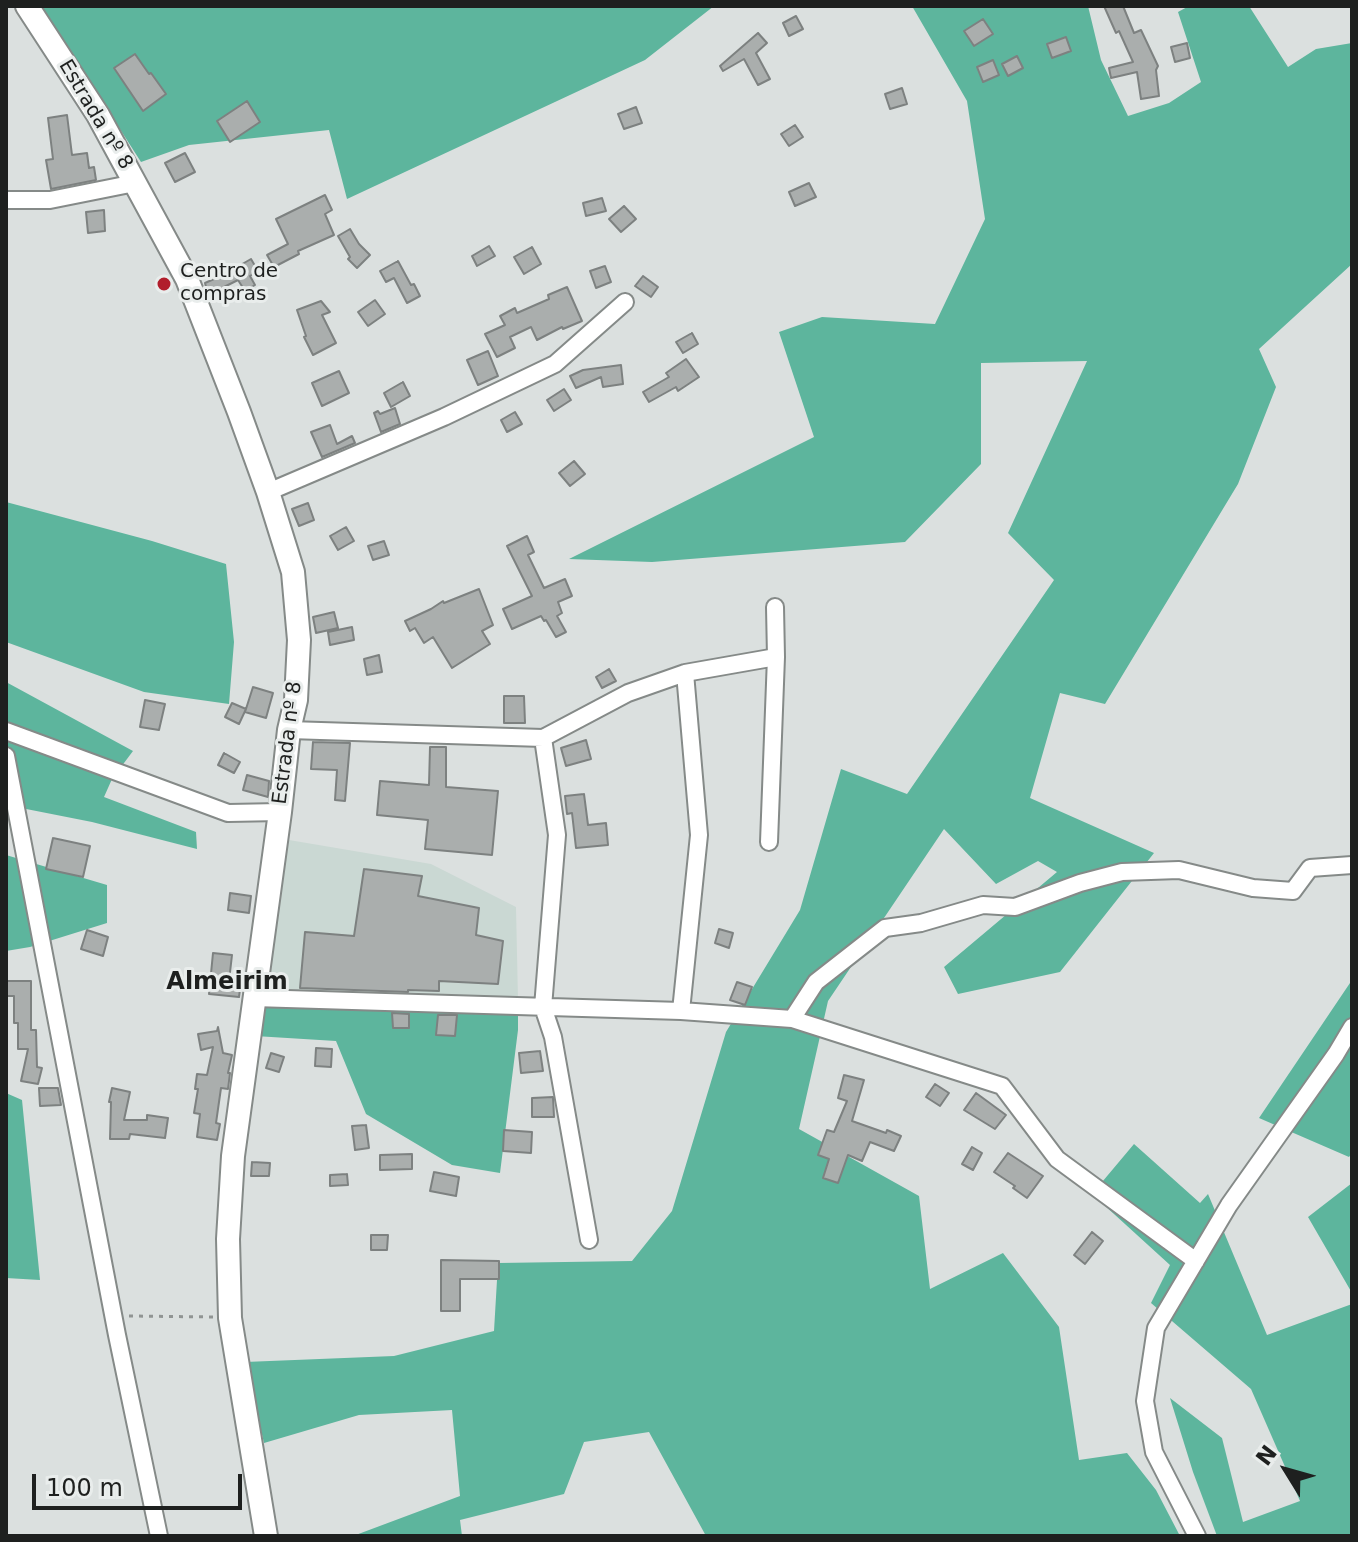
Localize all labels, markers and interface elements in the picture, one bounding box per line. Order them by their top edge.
street label: Estrada nº 8 [53,56,137,174]
place label: Centro de compras [180,260,278,307]
marker: Centro de compras [155,275,173,293]
street label: Estrada nº 8 [269,680,307,806]
district label: Almeirim [166,969,288,997]
north arrow [1246,1430,1326,1510]
text: N [1251,1440,1282,1470]
scale bar [36,1458,246,1508]
text: 100 m [46,1474,123,1502]

